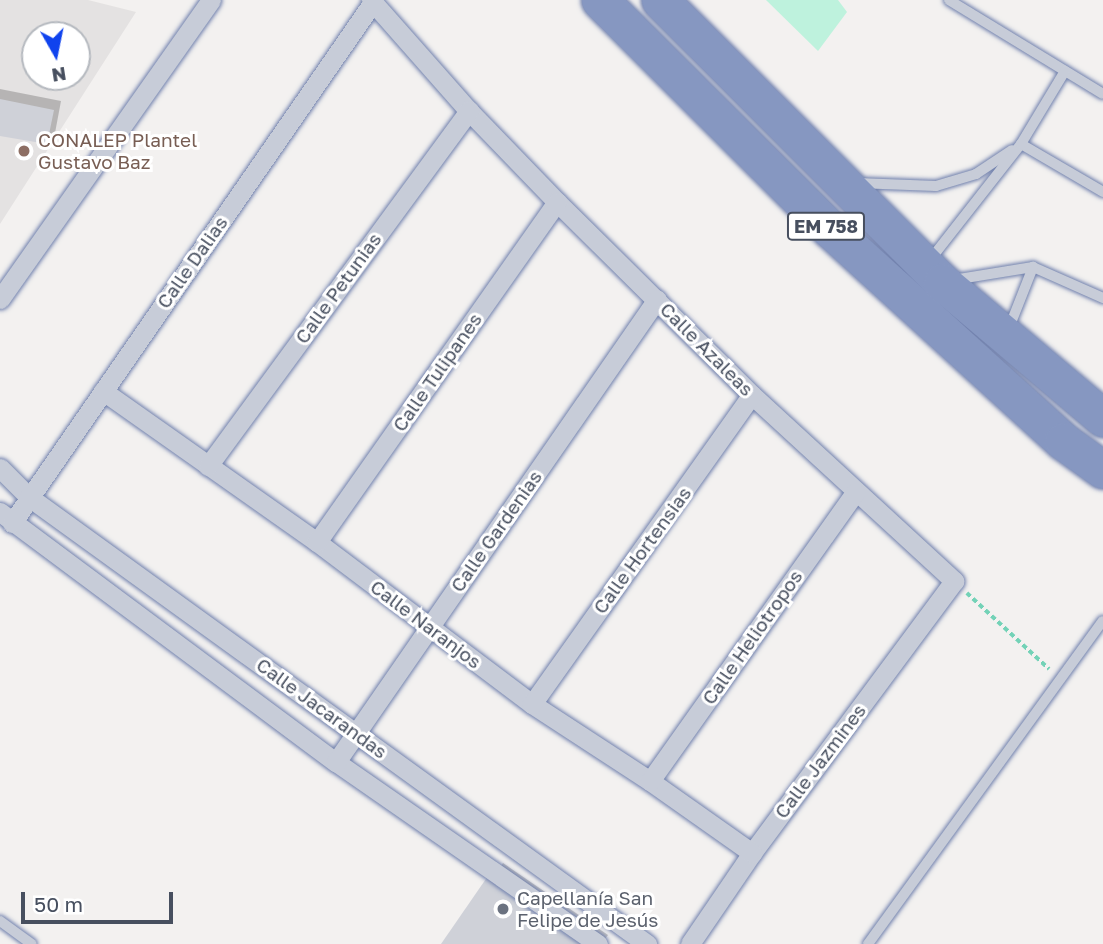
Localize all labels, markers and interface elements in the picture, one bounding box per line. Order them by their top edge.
north arrow [21,21,91,91]
text: N [50,63,68,88]
place label: CONALEP Plantel Gustavo Baz [38,129,197,173]
marker: CONALEP Plantel Gustavo Baz [16,143,32,159]
street label: Calle Dalias [152,211,232,313]
road number: EM 758 [786,211,866,240]
street label: Calle Petunias [290,228,386,348]
street label: Calle Azaleas [656,298,758,400]
street label: Calle Tulipanes [388,308,486,436]
street label: Calle Gardenias [446,466,546,596]
street label: Calle Hortensias [588,482,696,618]
street label: Calle Heliotropos [697,565,807,709]
street label: Calle Naranjos [366,575,486,673]
street label: Calle Jacarandas [252,653,392,763]
street label: Calle Jazmines [770,699,870,823]
scale bar [24,878,177,922]
place label: Capellanía San Felipe de Jesús [517,887,658,931]
text: 50 m [34,891,83,917]
marker: Capellanía San Felipe de Jesús [495,901,511,917]

